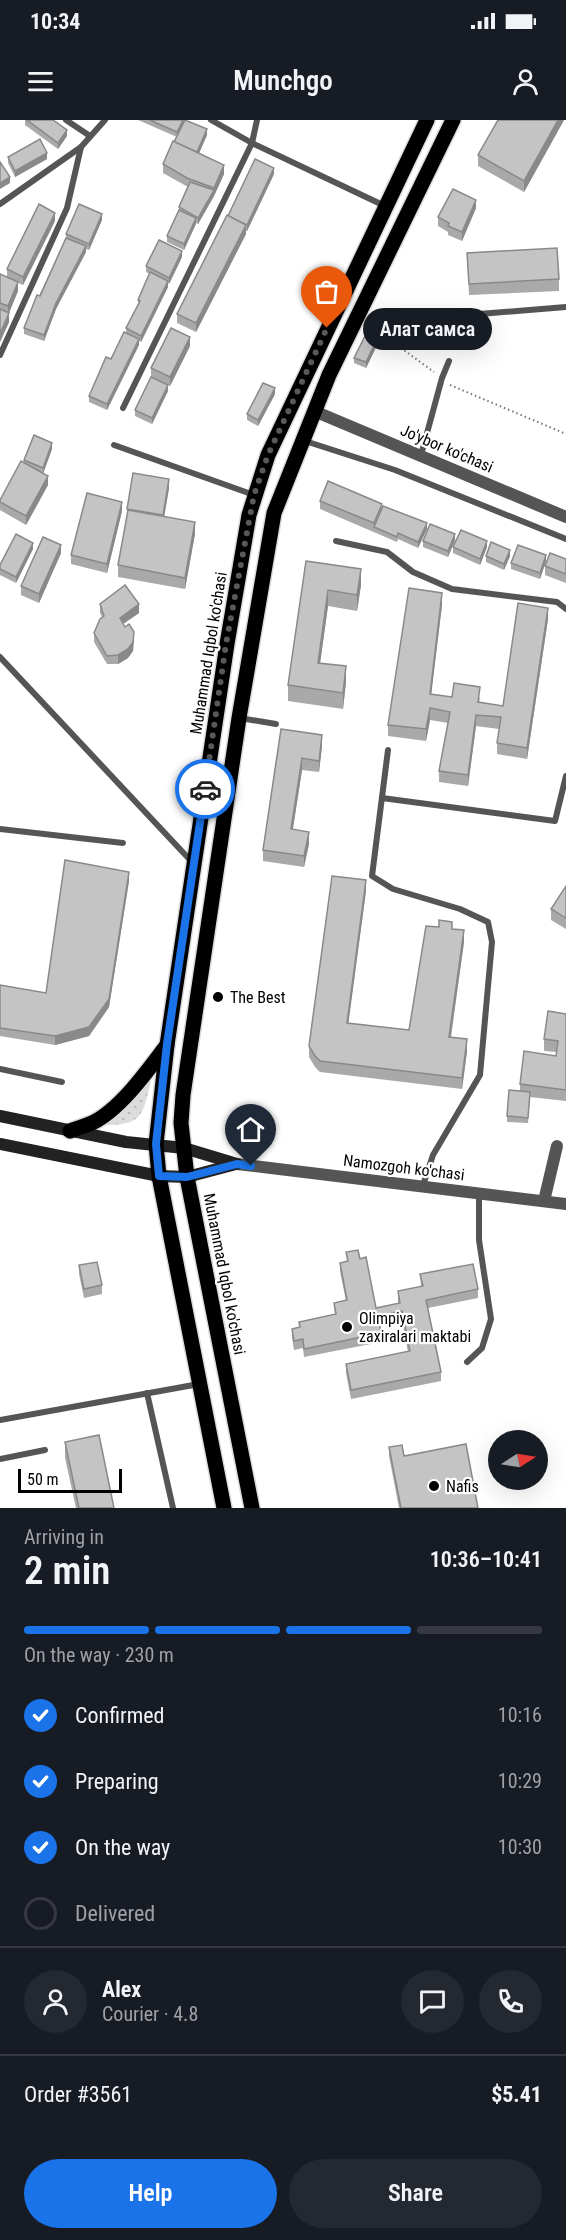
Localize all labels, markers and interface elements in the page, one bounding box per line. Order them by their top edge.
text: 10:34 [30,9,81,34]
icon: menu [24,65,57,98]
text: Munchgo [233,65,333,97]
icon: person [509,65,542,98]
pin [301,266,352,328]
icon: bag [310,275,343,308]
callout: Алат самса [363,307,492,349]
text: Алат самса [380,317,475,341]
street label: Jo'ybor ko'chasi [398,420,496,477]
street label: Muhammad Iqbol ko'chasi [186,571,231,736]
courier [175,759,235,819]
icon: car [189,773,222,806]
place label: The Best [230,988,286,1007]
marker: The Best [211,990,225,1004]
pin [225,1104,276,1166]
icon: home [234,1113,267,1146]
street label: Namozgoh ko'chasi [342,1151,466,1184]
street label: Muhammad Iqbol ko'chasi [200,1192,249,1356]
place label: Olimpiya zaxiralari maktabi [359,1309,471,1346]
marker: Olimpiya zaxiralari maktabi [340,1320,354,1334]
north arrow [488,1430,548,1490]
map controls [488,1430,548,1490]
scale bar [18,1466,122,1494]
text: 50 m [27,1470,59,1489]
place label: Nafis [446,1477,479,1496]
marker: Nafis [427,1479,441,1493]
text: Arriving in [24,1525,104,1549]
text: 10:36–10:41 [430,1547,542,1572]
text: 2 min [24,1548,110,1594]
text: On the way · 230 m [24,1643,174,1667]
icon: check [24,1699,57,1732]
text: Confirmed [75,1703,164,1728]
text: 10:16 [498,1703,542,1727]
icon: check [24,1765,57,1798]
text: Preparing [75,1769,159,1794]
text: 10:29 [498,1769,542,1793]
icon: check [24,1831,57,1864]
text: On the way [75,1835,170,1860]
text: 10:30 [498,1835,542,1859]
text: Delivered [75,1901,155,1926]
button: person [24,1970,87,2033]
button: chat [401,1970,464,2033]
button: phone [479,1970,542,2033]
text: Alex [102,1977,141,2002]
text: Courier · 4.8 [102,2002,198,2026]
text: Order #3561 [24,2082,132,2107]
text: $5.41 [491,2082,542,2107]
button: Help [24,2159,277,2228]
button: Share [289,2159,542,2228]

